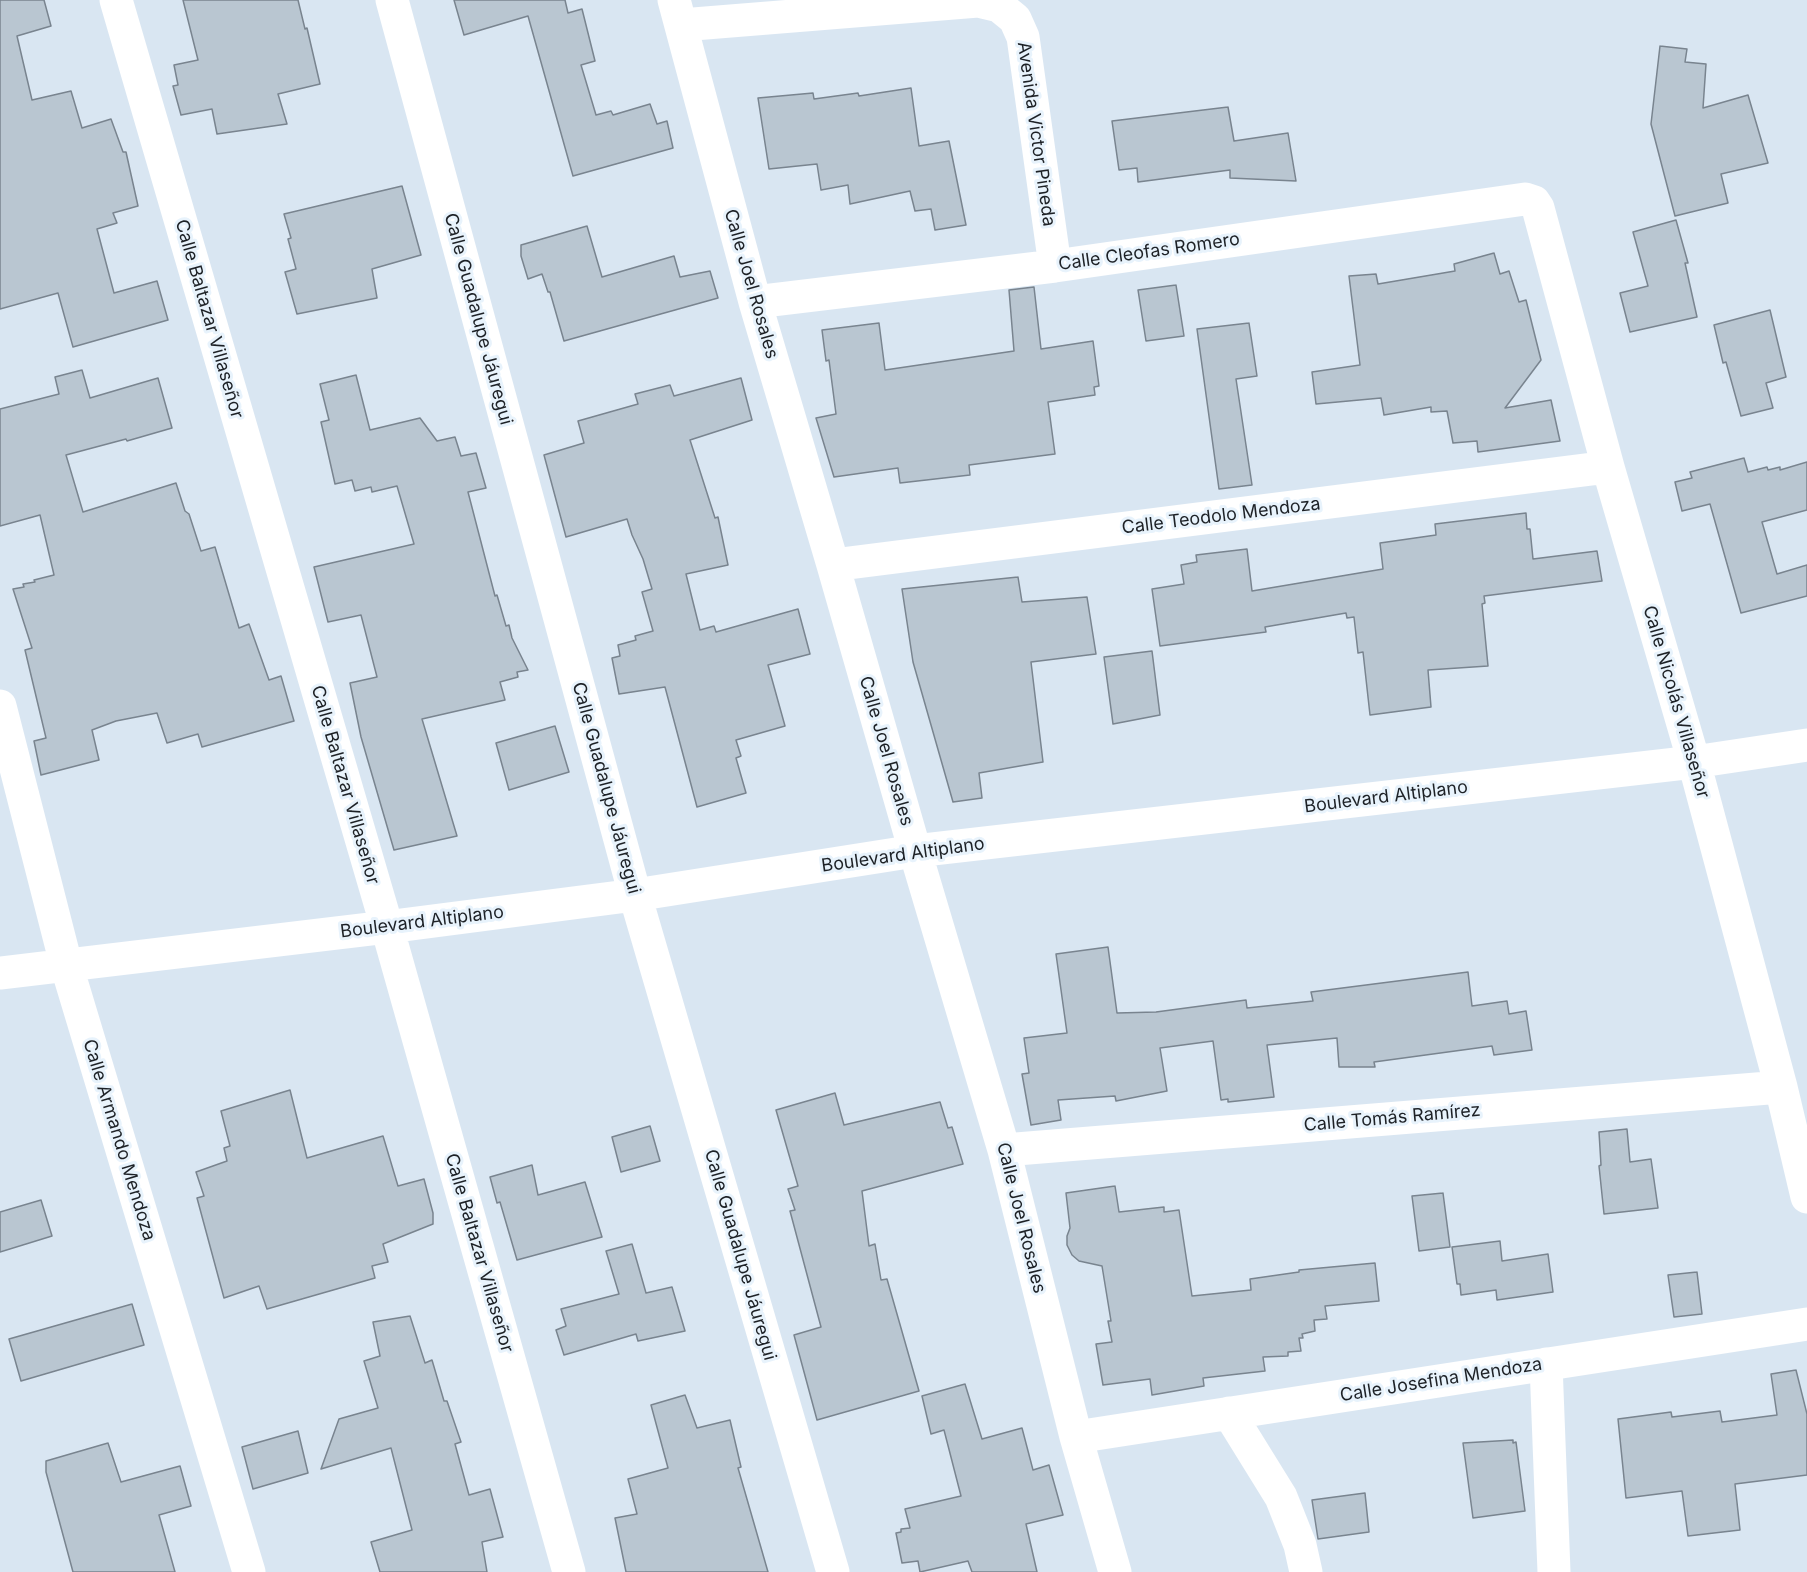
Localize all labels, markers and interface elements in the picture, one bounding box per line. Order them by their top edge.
street label: Avenida Victor Pineda [1012,40,1060,228]
street label: Calle Joel Rosales [719,207,783,361]
street label: Calle Guadalupe Jáuregui [439,211,517,427]
street label: Calle Baltazar Villaseñor [170,217,248,421]
street label: Calle Cleofas Romero [1057,229,1241,275]
street label: Calle Teodolo Mendoza [1120,493,1322,539]
street label: Calle Nicolás Villaseñor [1638,603,1714,801]
street label: Calle Joel Rosales [854,674,918,828]
street label: Calle Guadalupe Jáuregui [567,680,645,896]
street label: Calle Baltazar Villaseñor [306,683,384,887]
street label: Boulevard Altiplano [1303,776,1469,818]
street label: Boulevard Altiplano [820,833,986,877]
street label: Boulevard Altiplano [339,901,505,943]
street label: Calle Armando Mendoza [78,1037,160,1243]
street label: Calle Tomás Ramírez [1303,1100,1481,1136]
street label: Calle Joel Rosales [992,1140,1050,1296]
street label: Calle Guadalupe Jáuregui [700,1147,780,1363]
street label: Calle Baltazar Villaseñor [440,1151,518,1355]
street label: Calle Josefina Mendoza [1338,1353,1544,1407]

